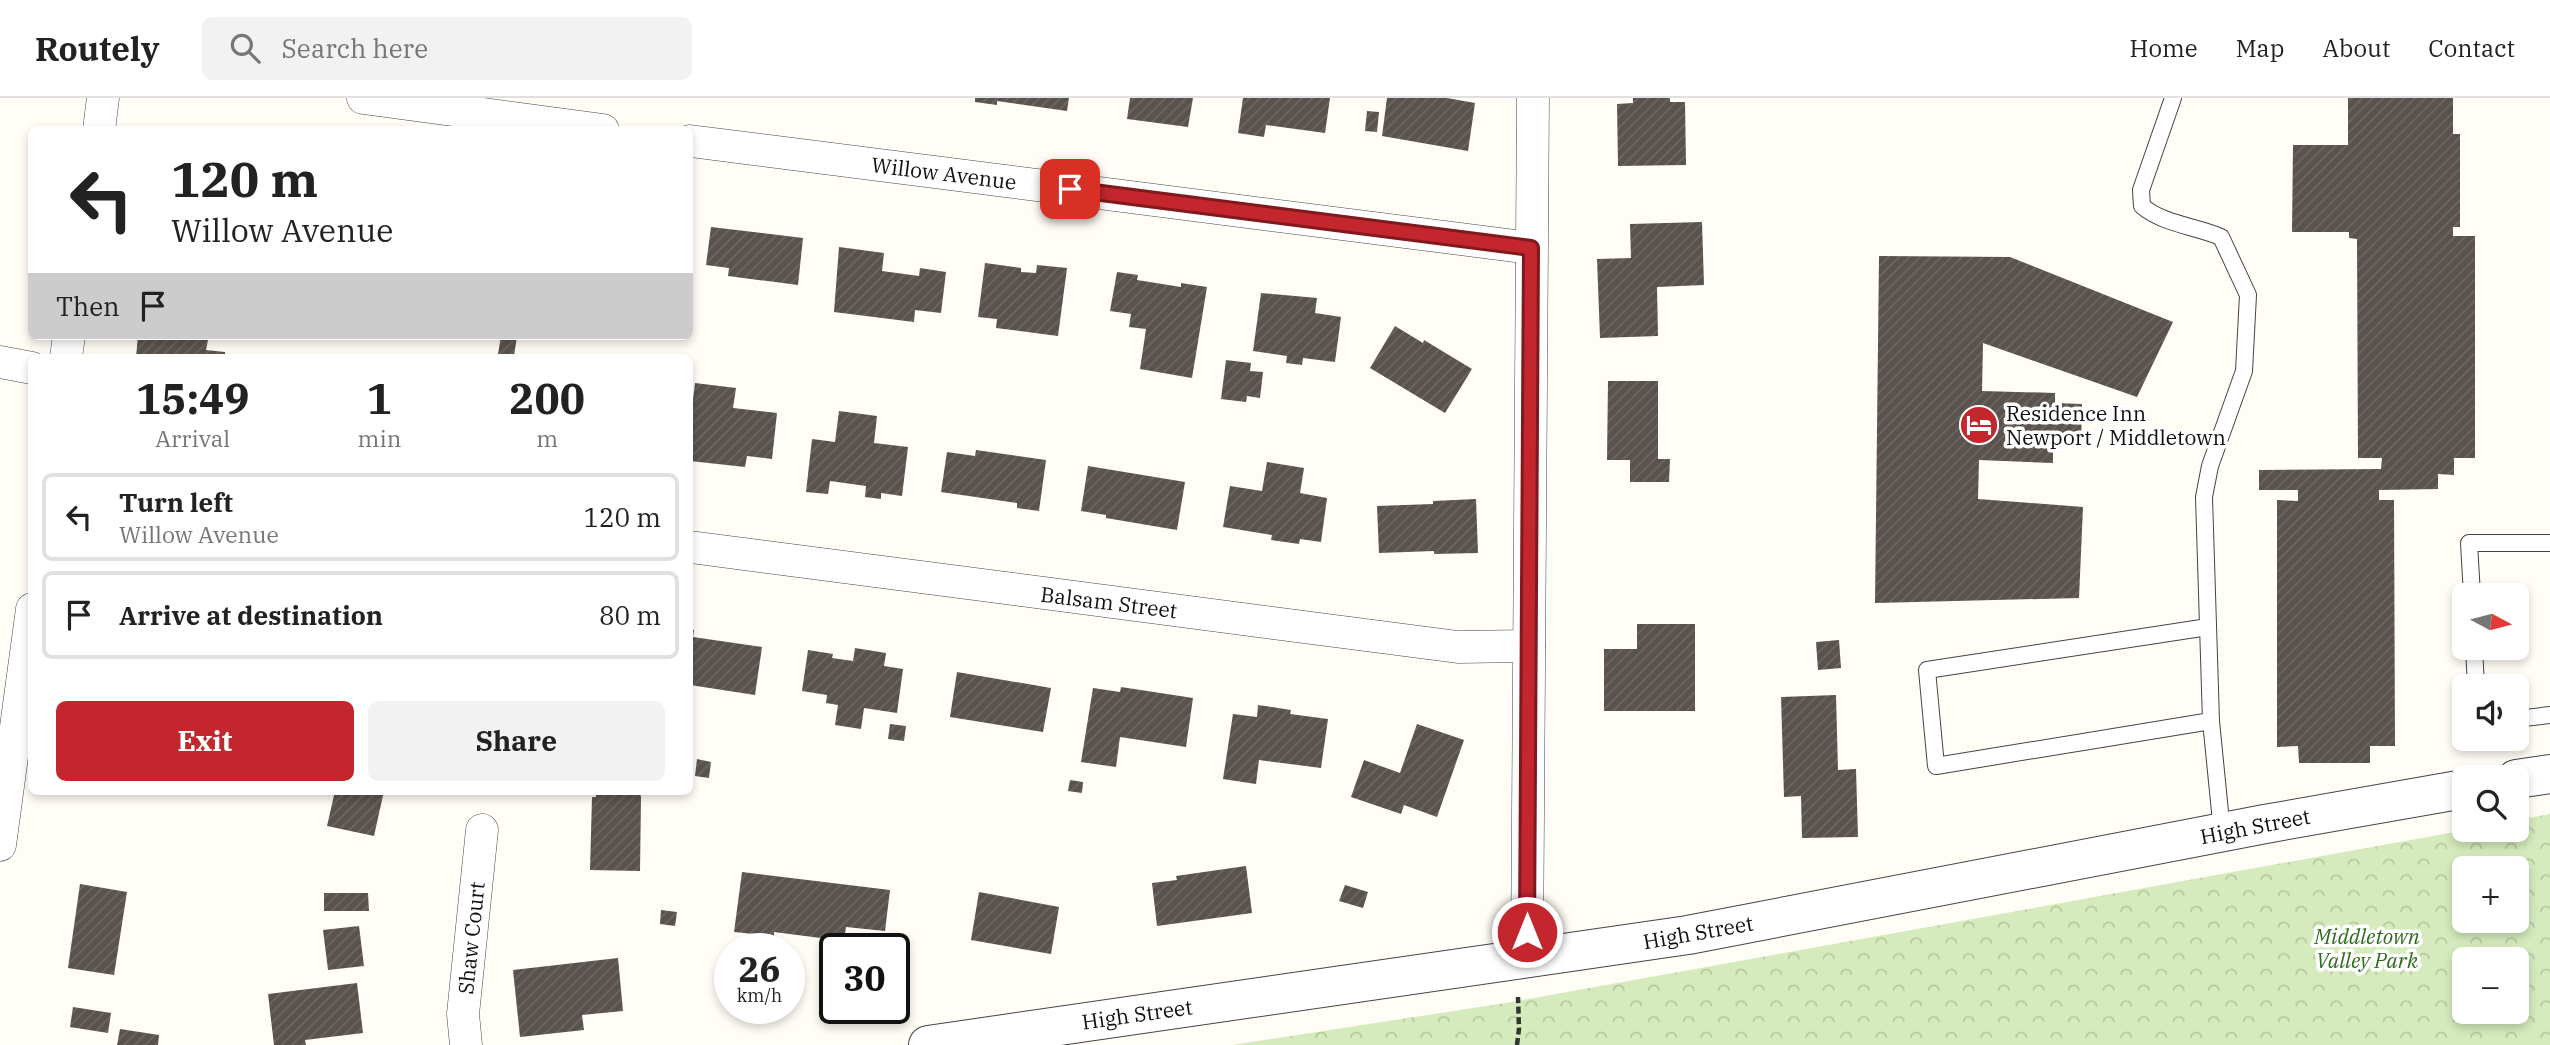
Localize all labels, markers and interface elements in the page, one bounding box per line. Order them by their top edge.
search box [202,17,692,80]
text: Routely [35,27,160,70]
icon: search [226,29,264,67]
text: Search here [282,31,428,65]
text: Home [2130,32,2198,64]
text: Map [2236,32,2284,64]
text: About [2322,32,2390,64]
text: Contact [2428,32,2515,64]
text: 120 m [171,147,318,210]
street label: Willow Avenue [870,150,1018,196]
icon: left [56,154,147,245]
pin [1040,159,1100,219]
icon: arrive [1051,170,1089,208]
text: Willow Avenue [171,209,393,251]
icon: arrive [134,287,172,325]
text: Then [56,289,120,323]
text: 15:49 [136,371,250,426]
text: 1 [367,371,392,426]
text: 200 [509,371,585,426]
place label: Residence Inn Newport / Middletown [2006,399,2226,451]
hotel icon: Residence Inn Newport / Middletown [1958,404,2000,446]
text: Arrival [155,423,230,453]
text: min [358,423,401,453]
text: m [536,423,558,453]
text: Turn left [119,485,233,519]
icon: left [60,498,98,536]
text: 120 m [583,500,661,534]
text: Willow Avenue [119,519,279,549]
street label: Balsam Street [1039,580,1179,624]
north arrow [2452,583,2529,660]
map controls [2452,583,2529,1024]
icon: arrive [60,596,98,634]
text: Arrive at destination [119,598,383,632]
text: 80 m [599,598,661,632]
button: sound [2452,674,2529,751]
button: Exit [56,701,354,781]
button: Share [368,701,665,781]
button: search [2452,765,2529,842]
street label: High Street [2198,802,2312,850]
button: + [2452,856,2529,933]
street label: Shaw Court [451,880,491,996]
position arrow [1490,895,1564,969]
street label: High Street [1641,909,1755,955]
park label: Middletown Valley Park [2313,922,2420,974]
speed limit sign: 30 [819,933,910,1024]
text: 26 [738,946,781,992]
button: − [2452,947,2529,1024]
text: km/h [737,984,782,1007]
street label: High Street [1080,992,1194,1036]

